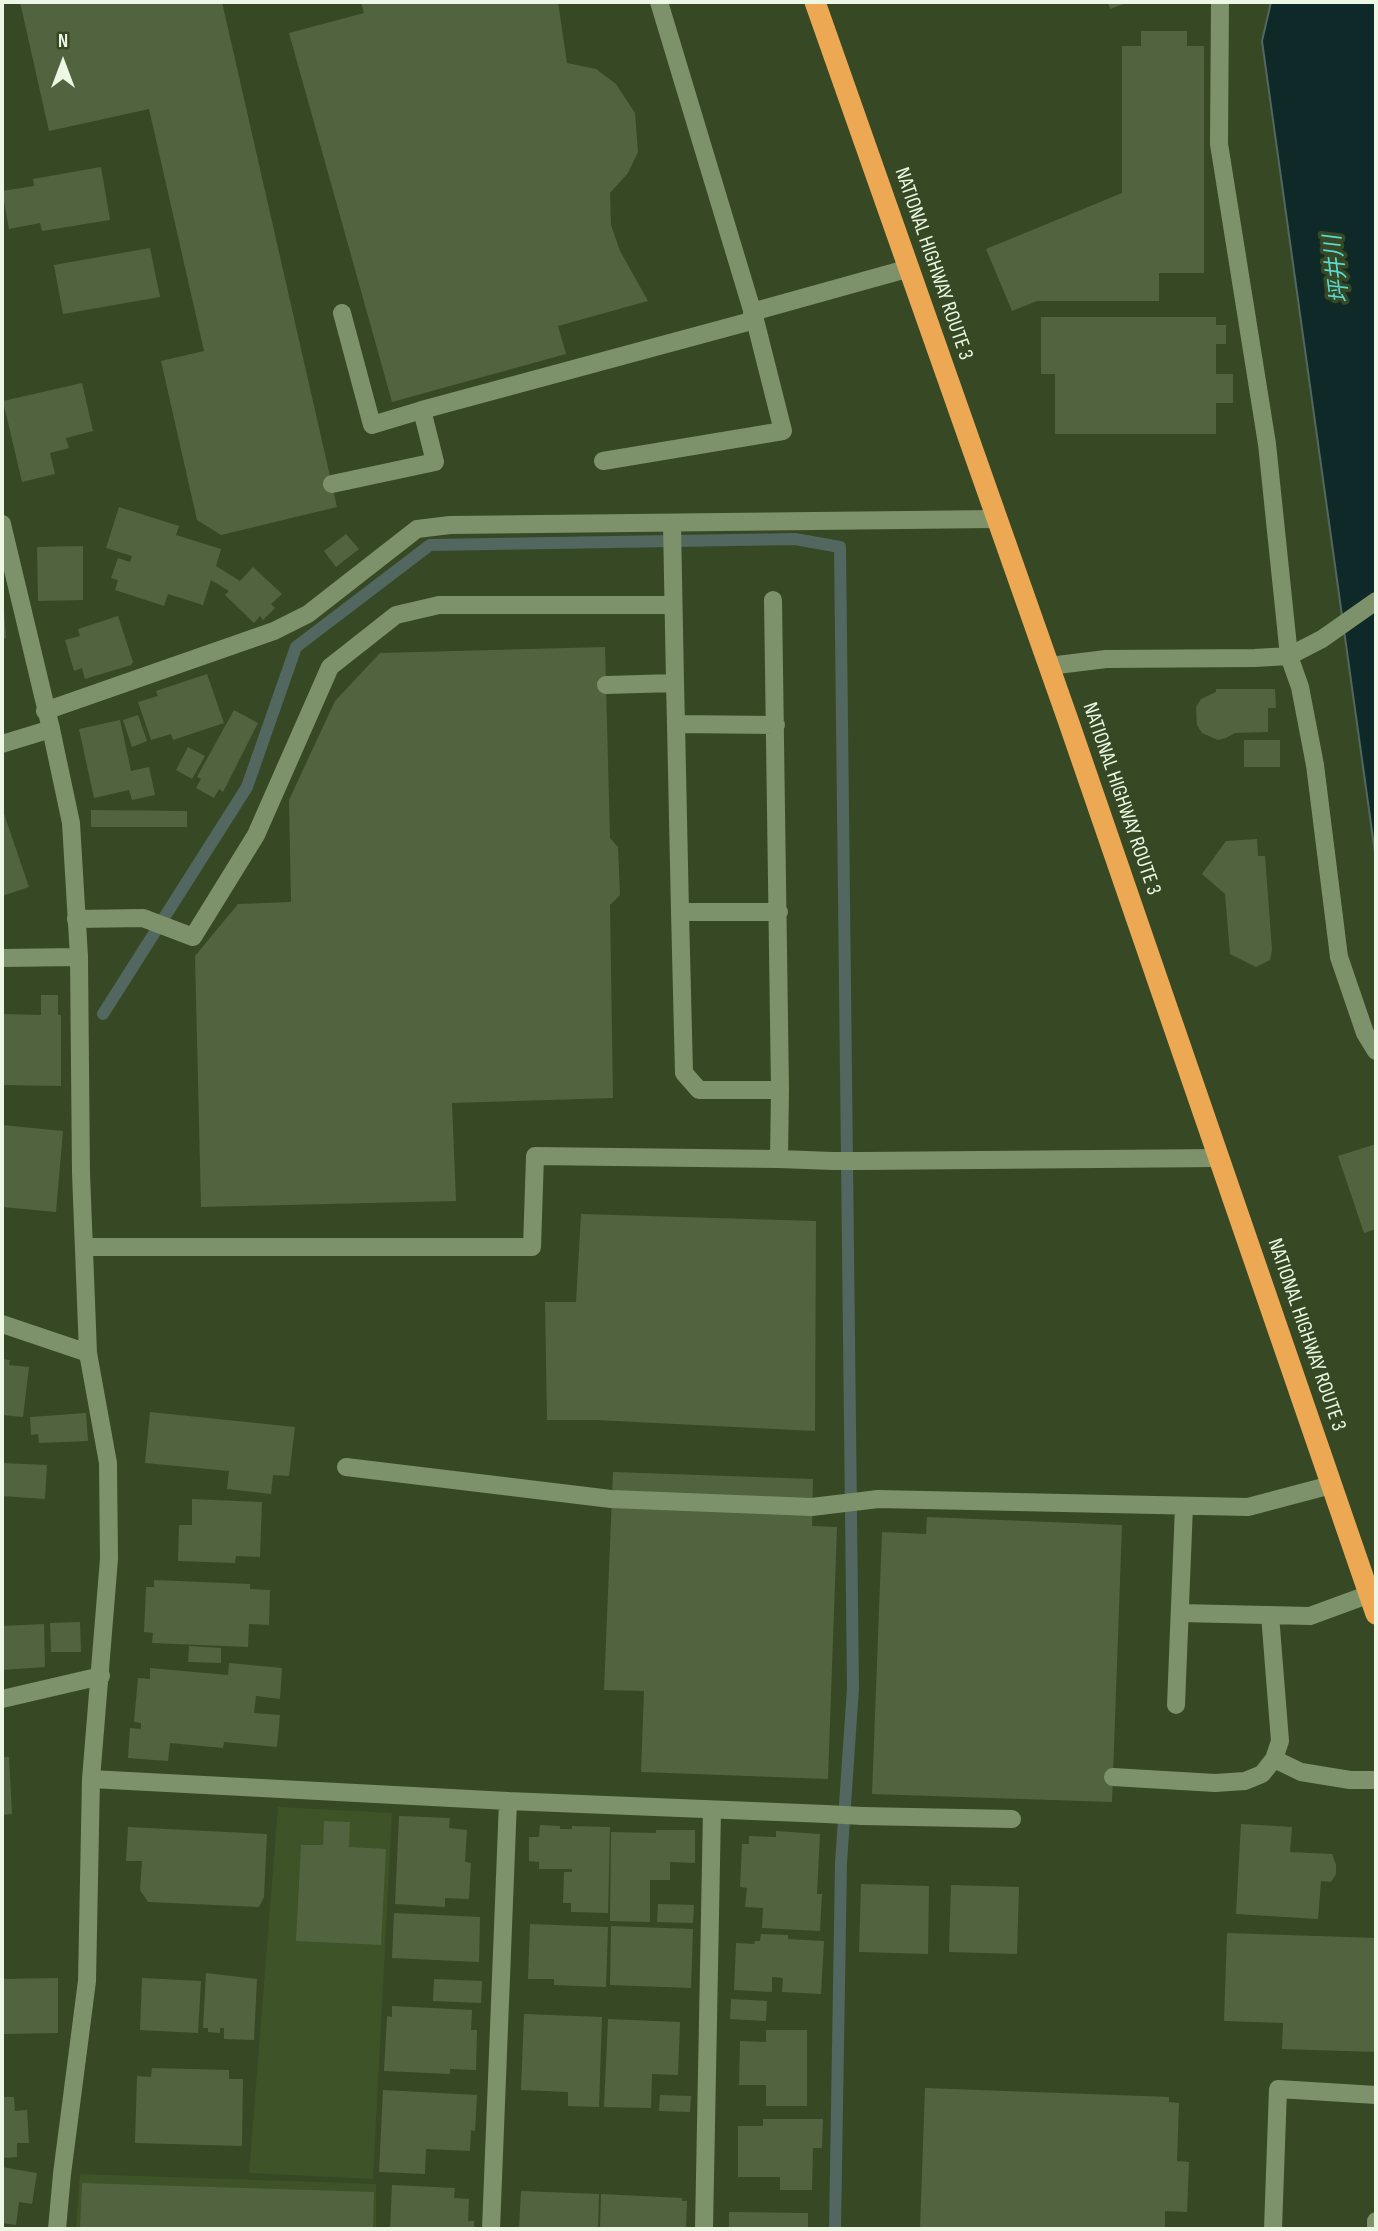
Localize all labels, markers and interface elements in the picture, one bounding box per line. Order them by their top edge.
north arrow [28,28,98,98]
text: N [58,30,68,53]
street label: NATIONAL HIGHWAY ROUTE 3 [888,164,978,364]
water label: 坪井川 [1320,233,1356,305]
street label: NATIONAL HIGHWAY ROUTE 3 [1076,699,1166,899]
street label: NATIONAL HIGHWAY ROUTE 3 [1261,1235,1351,1435]

